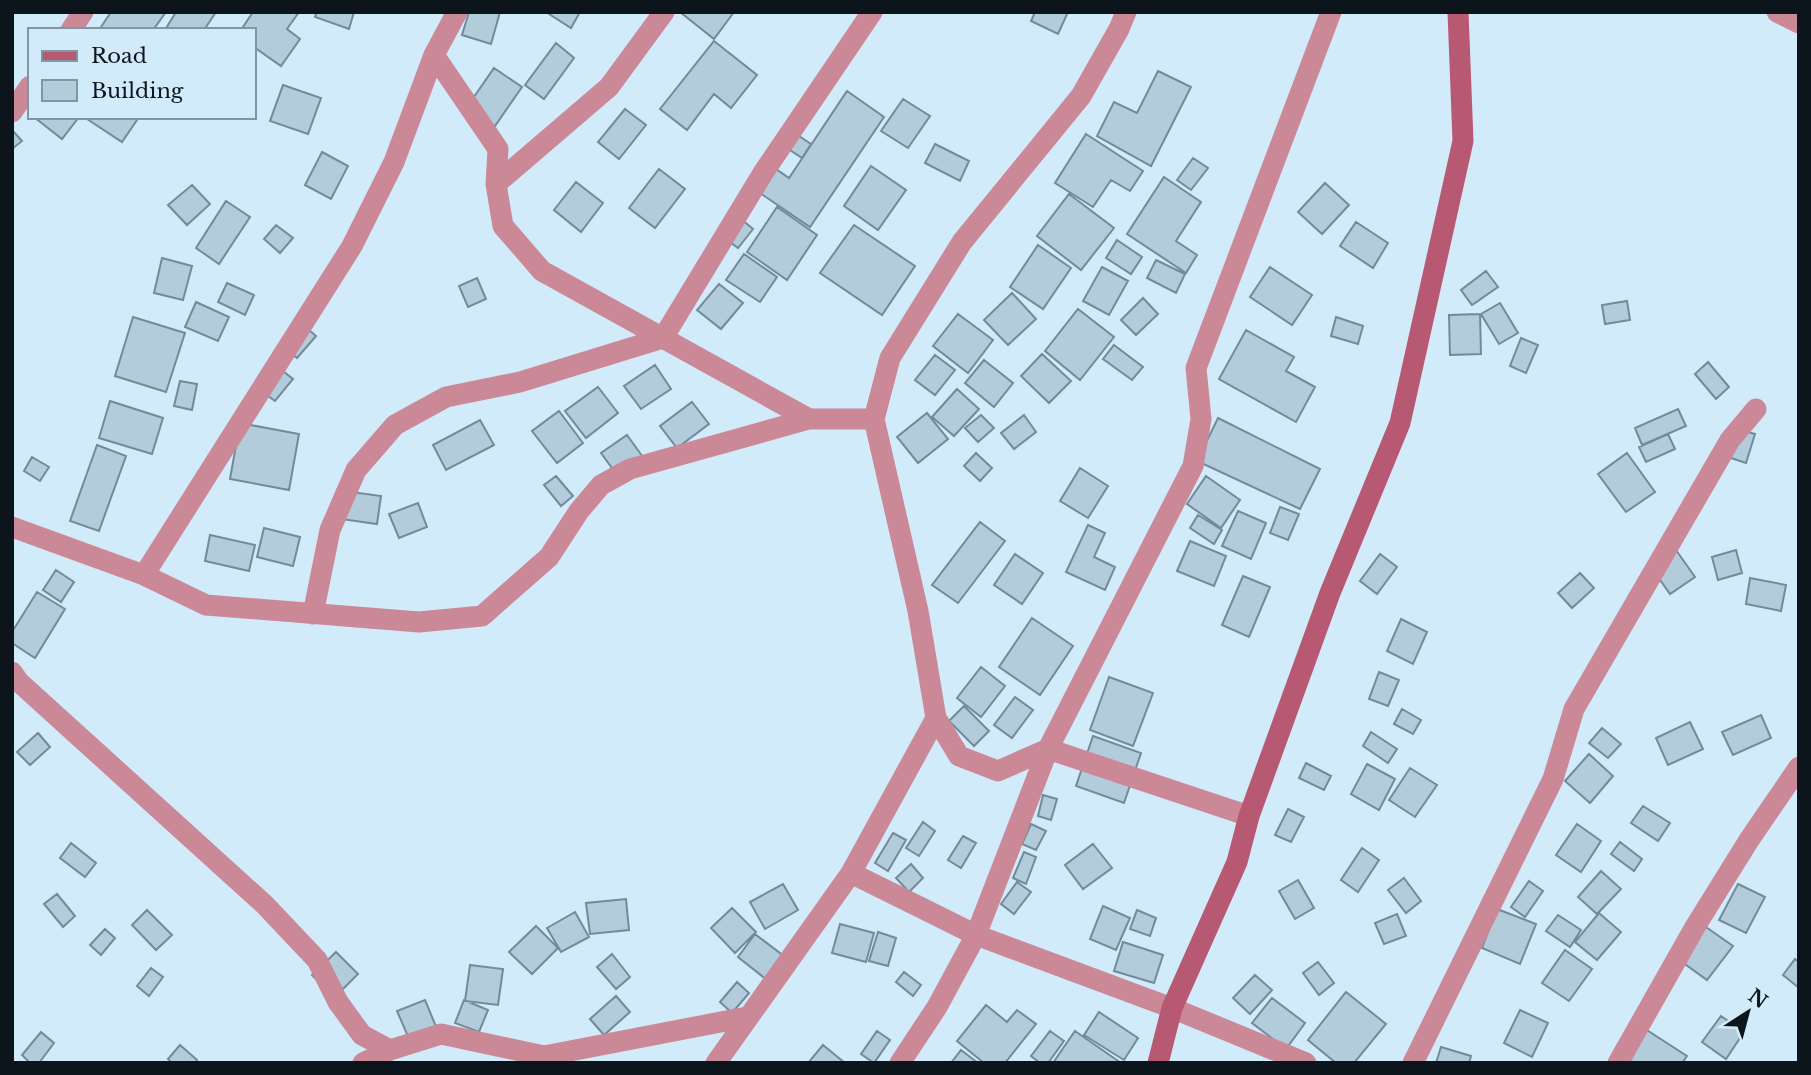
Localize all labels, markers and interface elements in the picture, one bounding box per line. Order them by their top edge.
legend [28,28,256,119]
text: Road [91,43,147,69]
text: Building [91,78,184,104]
north arrow [1713,977,1783,1047]
text: N [1744,984,1772,1013]

